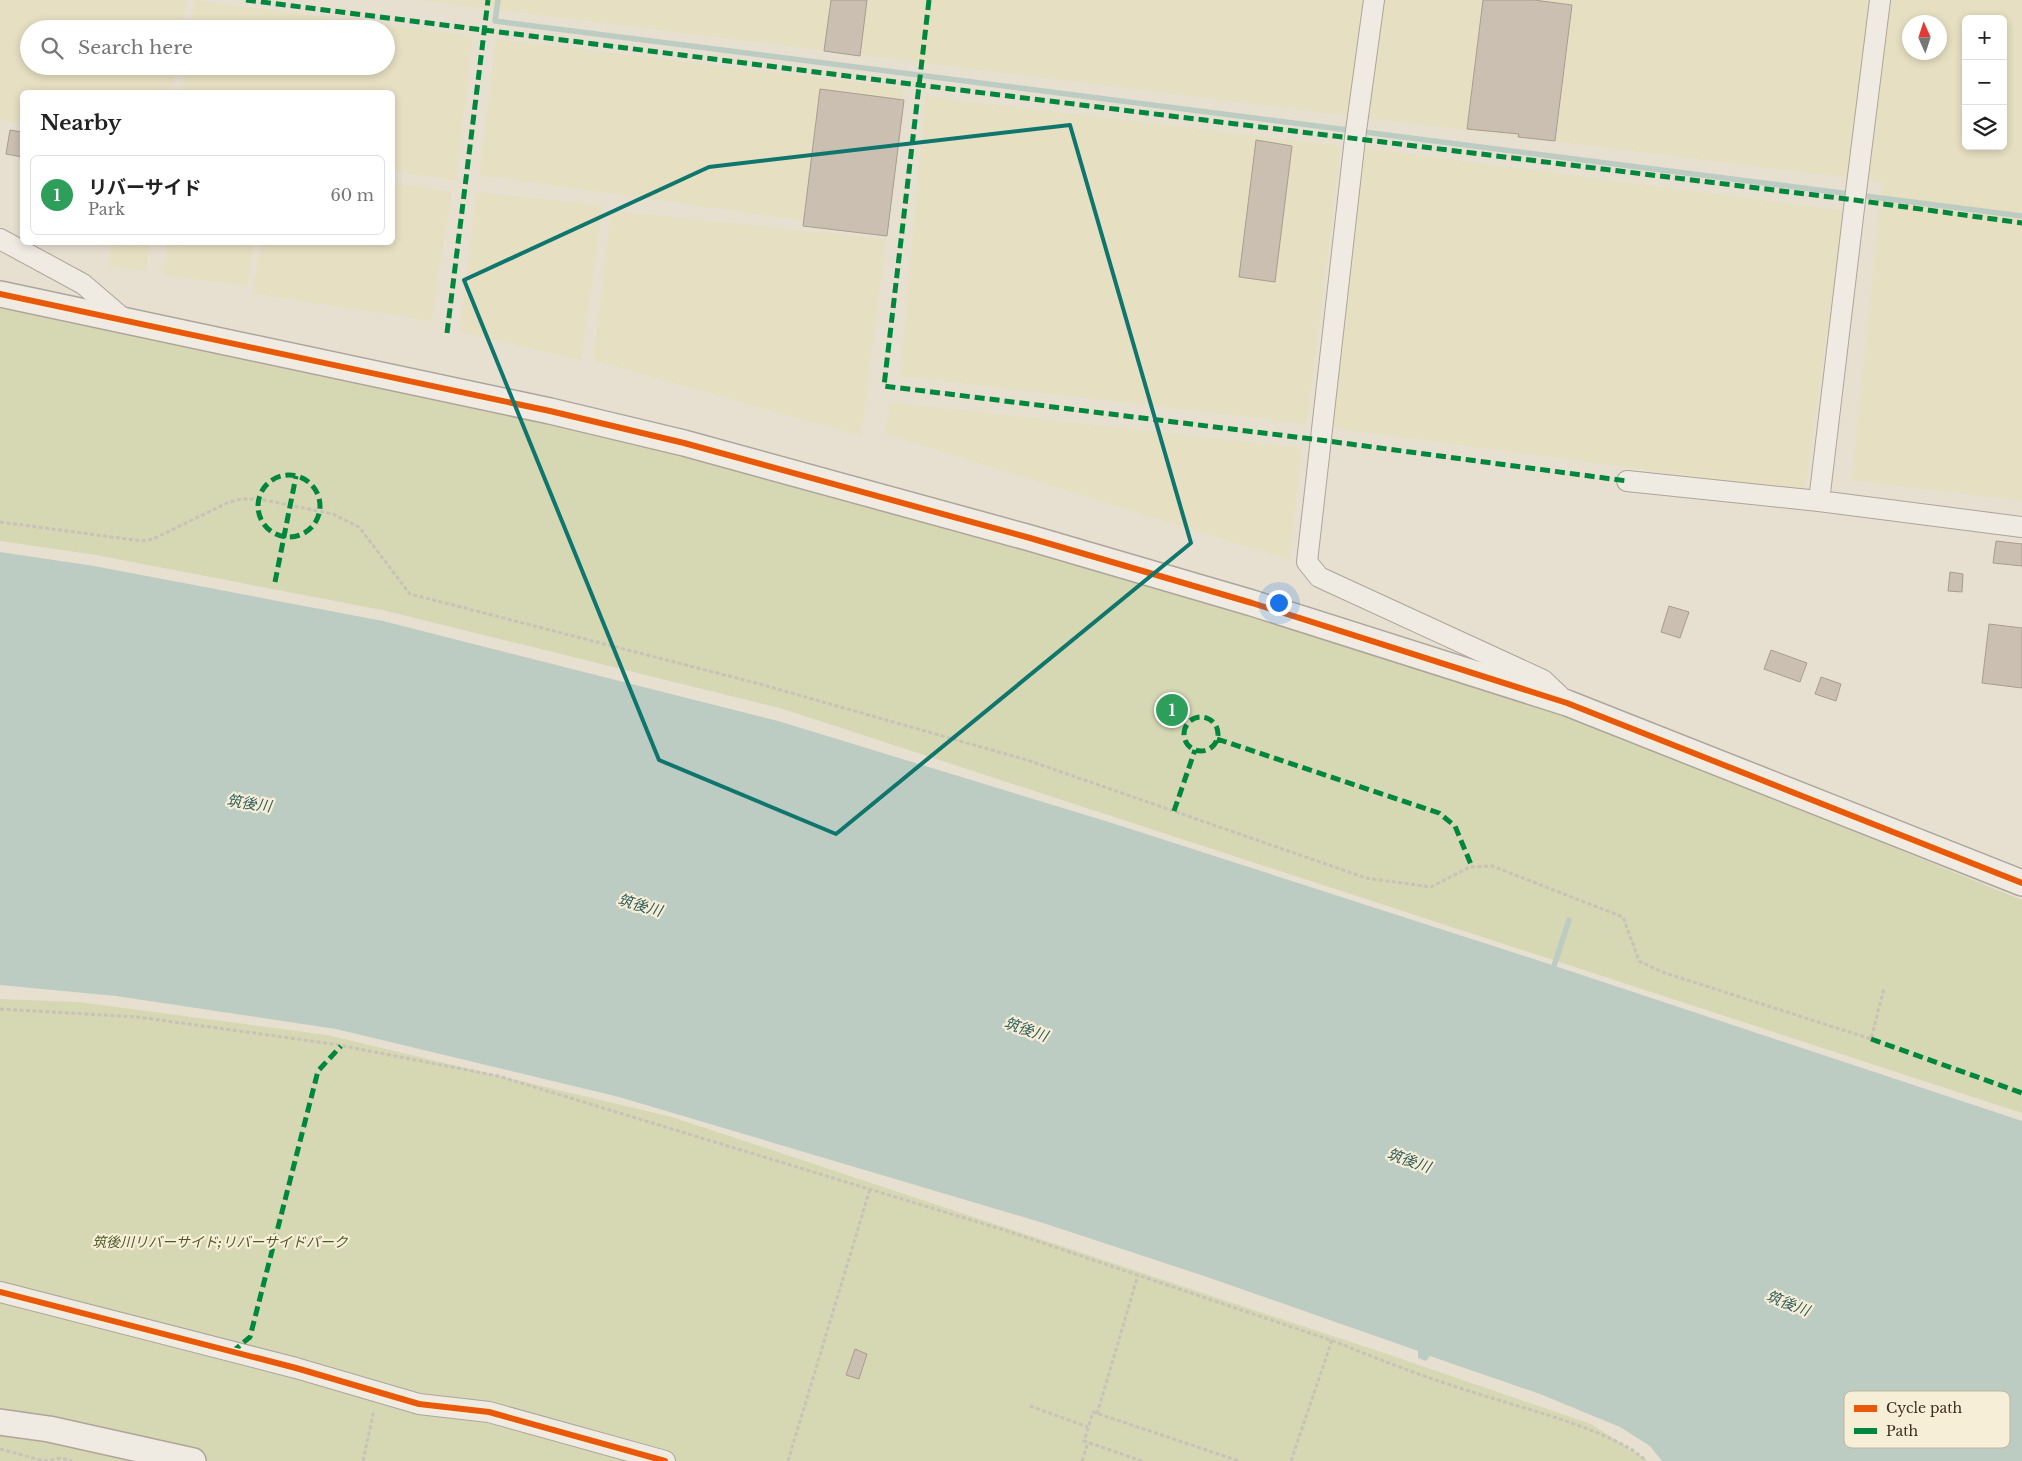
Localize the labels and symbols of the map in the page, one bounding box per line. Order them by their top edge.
north arrow [1902,15,1947,60]
your location [1266,590,1292,616]
pin: 1 [1156,691,1188,729]
water label: 筑後川 [225,790,275,816]
water label: 筑後川 [616,890,666,921]
water label: 筑後川 [1002,1013,1052,1046]
water label: 筑後川 [1385,1144,1435,1177]
park label: 筑後川リバーサイド;リバーサイドパーク [92,1233,349,1251]
water label: 筑後川 [1764,1286,1814,1321]
legend [1844,1391,2010,1448]
text: Cycle path [1886,1399,1963,1417]
text: Path [1886,1422,1918,1440]

